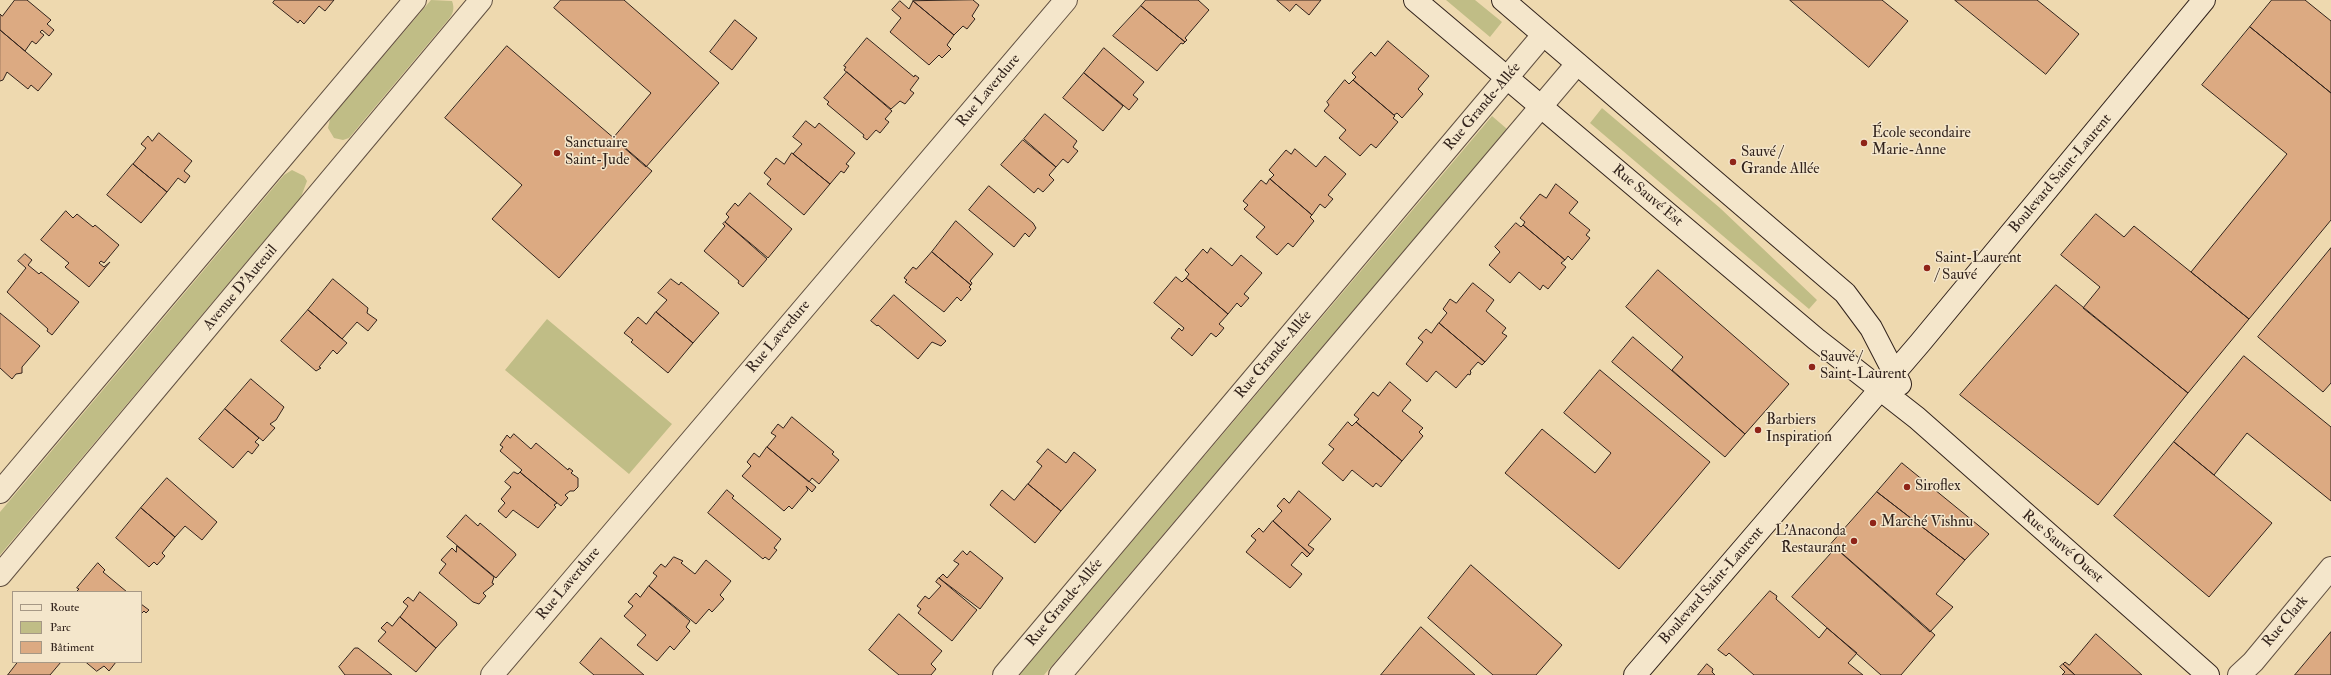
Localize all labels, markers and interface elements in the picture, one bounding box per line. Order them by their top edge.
street label: Rue Laverdure [953,51,1025,131]
street label: Rue Grande-Allée [1441,59,1525,155]
street label: Boulevard Saint-Laurent [2006,111,2116,237]
place label: École secondaire Marie-Anne [1872,125,1971,160]
place label: Sanctuaire Saint-Jude [565,135,630,170]
marker: École secondaire Marie-Anne [1859,138,1869,148]
place label: Sauvé / Grande Allée [1741,144,1820,179]
marker: Sanctuaire Saint-Jude [552,148,562,158]
marker: Sauvé / Grande Allée [1728,157,1738,167]
street label: Rue Sauvé Est [1608,161,1686,231]
street label: Avenue D'Auteuil [200,242,282,334]
place label: Saint-Laurent / Sauvé [1935,250,2021,285]
marker: Saint-Laurent / Sauvé [1922,263,1932,273]
street label: Rue Laverdure [743,297,815,377]
street label: Rue Grande-Allée [1232,307,1316,403]
place label: Sauvé / Saint-Laurent [1820,349,1906,384]
marker: Sauvé / Saint-Laurent [1807,362,1817,372]
place label: Barbiers Inspiration [1766,412,1832,447]
marker: Barbiers Inspiration [1753,425,1763,435]
place label: Siroflex [1915,478,1961,496]
marker: Siroflex [1902,482,1912,492]
street label: Rue Sauvé Ouest [2018,507,2106,587]
place label: Marché Vishnu [1881,514,1973,532]
marker: Marché Vishnu [1868,518,1878,528]
place label: L'Anaconda Restaurant [1775,523,1846,558]
street label: Boulevard Saint-Laurent [1656,524,1768,648]
marker: L'Anaconda Restaurant [1849,536,1859,546]
street label: Rue Laverdure [533,544,605,624]
street label: Rue Grande-Allée [1023,555,1107,651]
legend [12,591,142,663]
street label: Rue Clark [2259,593,2313,651]
text: Route [50,600,79,615]
text: Parc [50,620,71,635]
text: Bâtiment [50,640,94,655]

